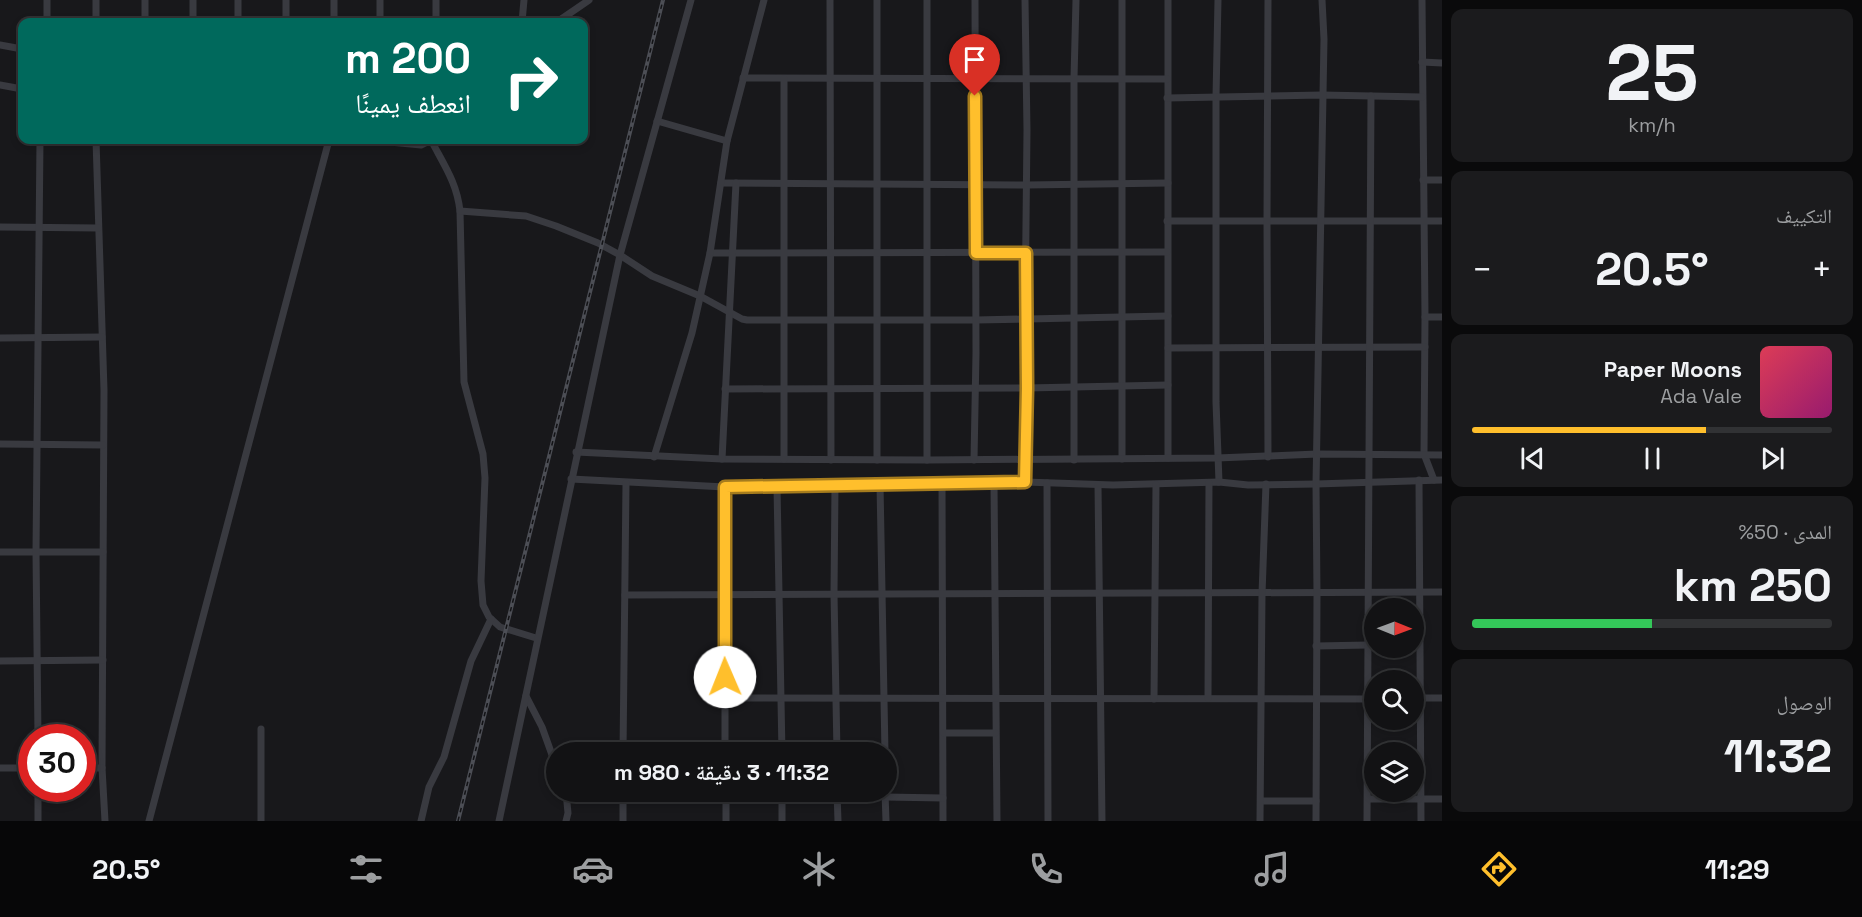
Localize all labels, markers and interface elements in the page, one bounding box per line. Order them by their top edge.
text: 25 [1605,23,1699,123]
text: 200 m [345,32,471,85]
pin [949,34,1000,96]
icon: right [492,42,570,120]
icon: arrive [958,43,991,76]
text: انعطف يمينًا [355,86,471,121]
text: km/h [1628,112,1676,138]
text: التكييف [1776,203,1832,229]
text: 20.5° [1595,241,1709,298]
text: − [1472,249,1492,291]
text: + [1812,249,1832,291]
text: Paper Moons [1604,355,1742,383]
text: Ada Vale [1660,383,1742,409]
icon: previous [1516,442,1549,475]
icon: pause [1636,442,1669,475]
icon: next [1756,442,1789,475]
text: المدى · 50% [1739,519,1832,545]
text: 250 km [1674,557,1832,614]
north arrow [1364,598,1424,658]
map controls [1364,598,1424,802]
position arrow [693,645,757,709]
button: search [1364,670,1424,730]
text: الوصول [1777,690,1832,716]
speed limit sign: 30 [18,724,96,802]
text: 11:32 [1724,728,1832,785]
button: layers [1364,742,1424,802]
text: 11:32 · 3 دقيقة · 980 m [614,758,829,786]
icon: filters [345,848,387,890]
icon: car [572,848,614,890]
icon: climate [798,848,840,890]
icon: phone [1025,848,1067,890]
icon: music [1251,848,1293,890]
icon: directions [1478,848,1520,890]
text: 20.5° [92,852,160,887]
text: 11:29 [1705,852,1770,887]

